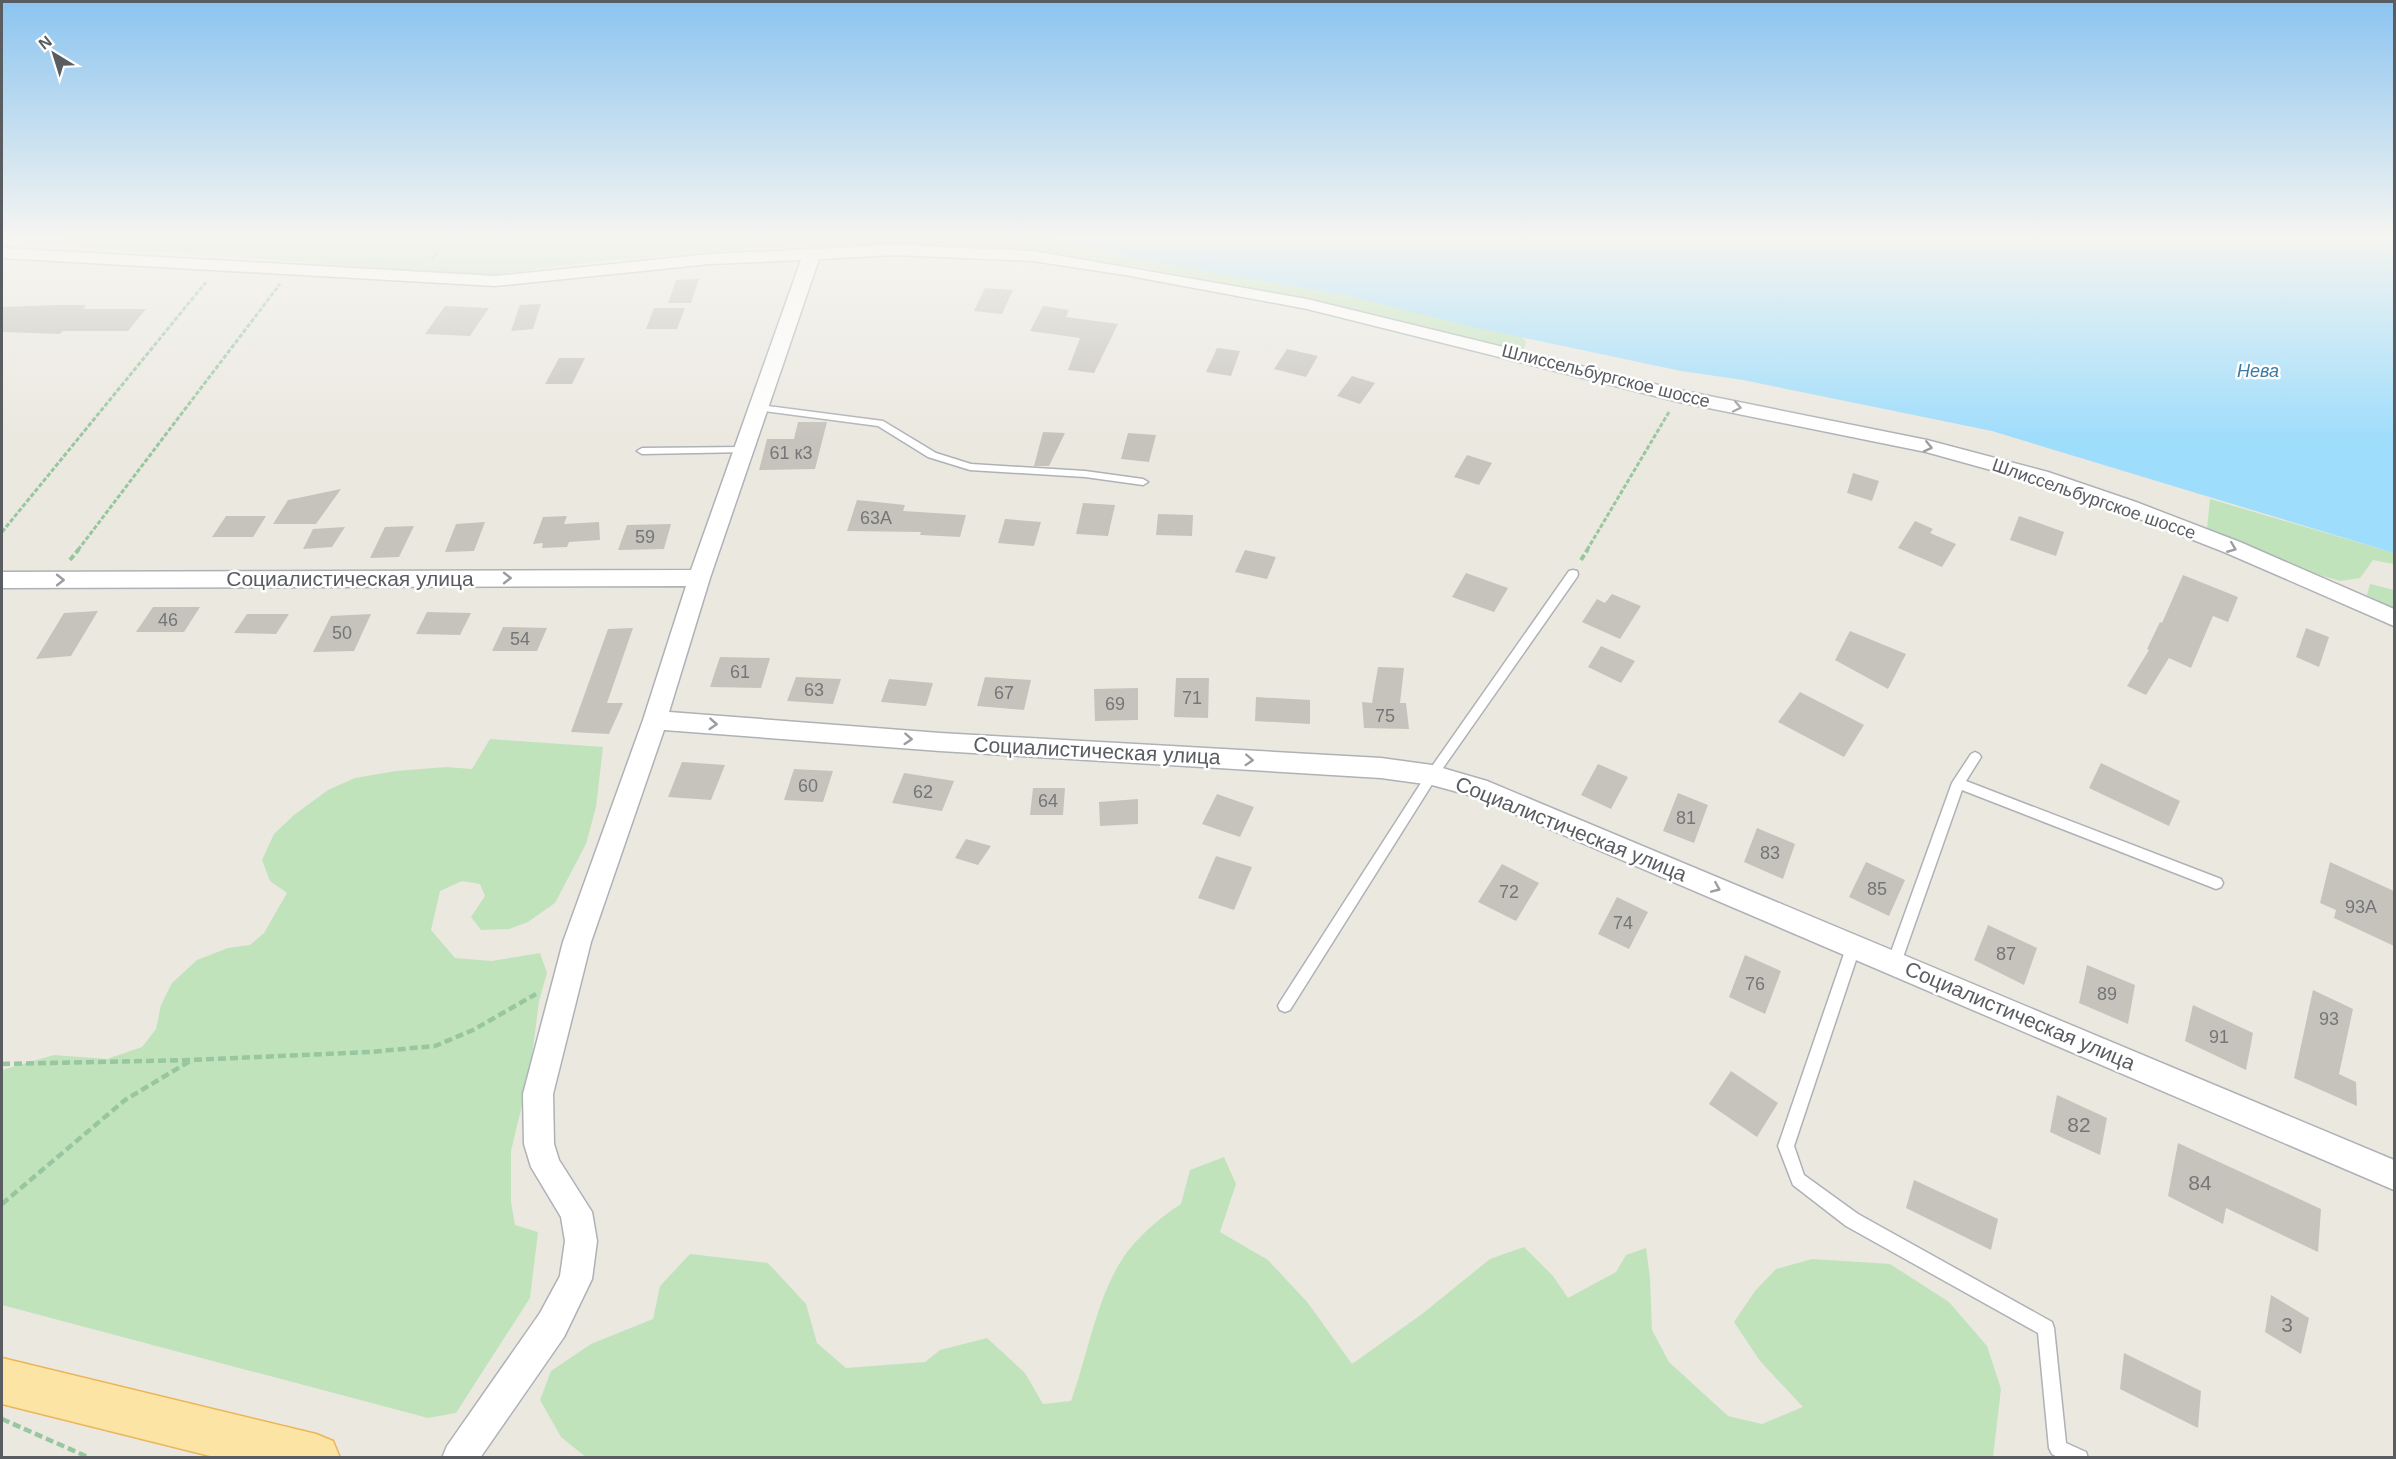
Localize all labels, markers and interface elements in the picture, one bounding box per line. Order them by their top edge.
north arrow [24,24,84,84]
text: N [35,32,55,53]
street label: Шлиссельбургское шоссе [1500,340,1712,412]
water label: Нева [2237,361,2279,381]
one-way arrow [1731,400,1741,413]
one-way arrow [1922,439,1932,452]
house number: 61 к3 [770,443,812,463]
street label: Шлиссельбургское шоссе [1990,455,2198,543]
house number: 63А [860,508,892,528]
house number: 59 [635,527,655,547]
one-way arrow [2226,541,2237,553]
street label: Социалистическая улица [226,567,474,590]
one-way arrow [502,572,511,584]
one-way arrow [55,574,64,586]
house number: 46 [158,610,178,630]
house number: 50 [332,623,352,643]
house number: 54 [510,629,530,649]
house number: 61 [730,662,750,682]
house number: 63 [804,680,824,700]
house number: 67 [994,683,1014,703]
house number: 71 [1182,688,1202,708]
house number: 69 [1105,694,1125,714]
house number: 75 [1375,706,1395,726]
one-way arrow [709,718,718,731]
one-way arrow [903,732,912,745]
street label: Социалистическая улица [973,733,1222,768]
one-way arrow [1245,754,1254,767]
street label: Социалистическая улица [1452,772,1691,886]
house number: 60 [798,776,818,796]
house number: 62 [913,782,933,802]
house number: 64 [1038,791,1058,811]
house number: 81 [1676,808,1696,828]
house number: 83 [1760,843,1780,863]
house number: 85 [1867,879,1887,899]
one-way arrow [1709,881,1720,893]
house number: 72 [1499,882,1519,902]
house number: 93А [2345,897,2377,917]
house number: 74 [1613,913,1633,933]
house number: 87 [1996,944,2016,964]
street label: Социалистическая улица [1902,957,2139,1075]
house number: 76 [1745,974,1765,994]
house number: 89 [2097,984,2117,1004]
house number: 93 [2319,1009,2339,1029]
house number: 91 [2209,1027,2229,1047]
house number: 82 [2067,1113,2091,1136]
house number: 84 [2188,1171,2212,1194]
house number: 3 [2281,1313,2293,1336]

